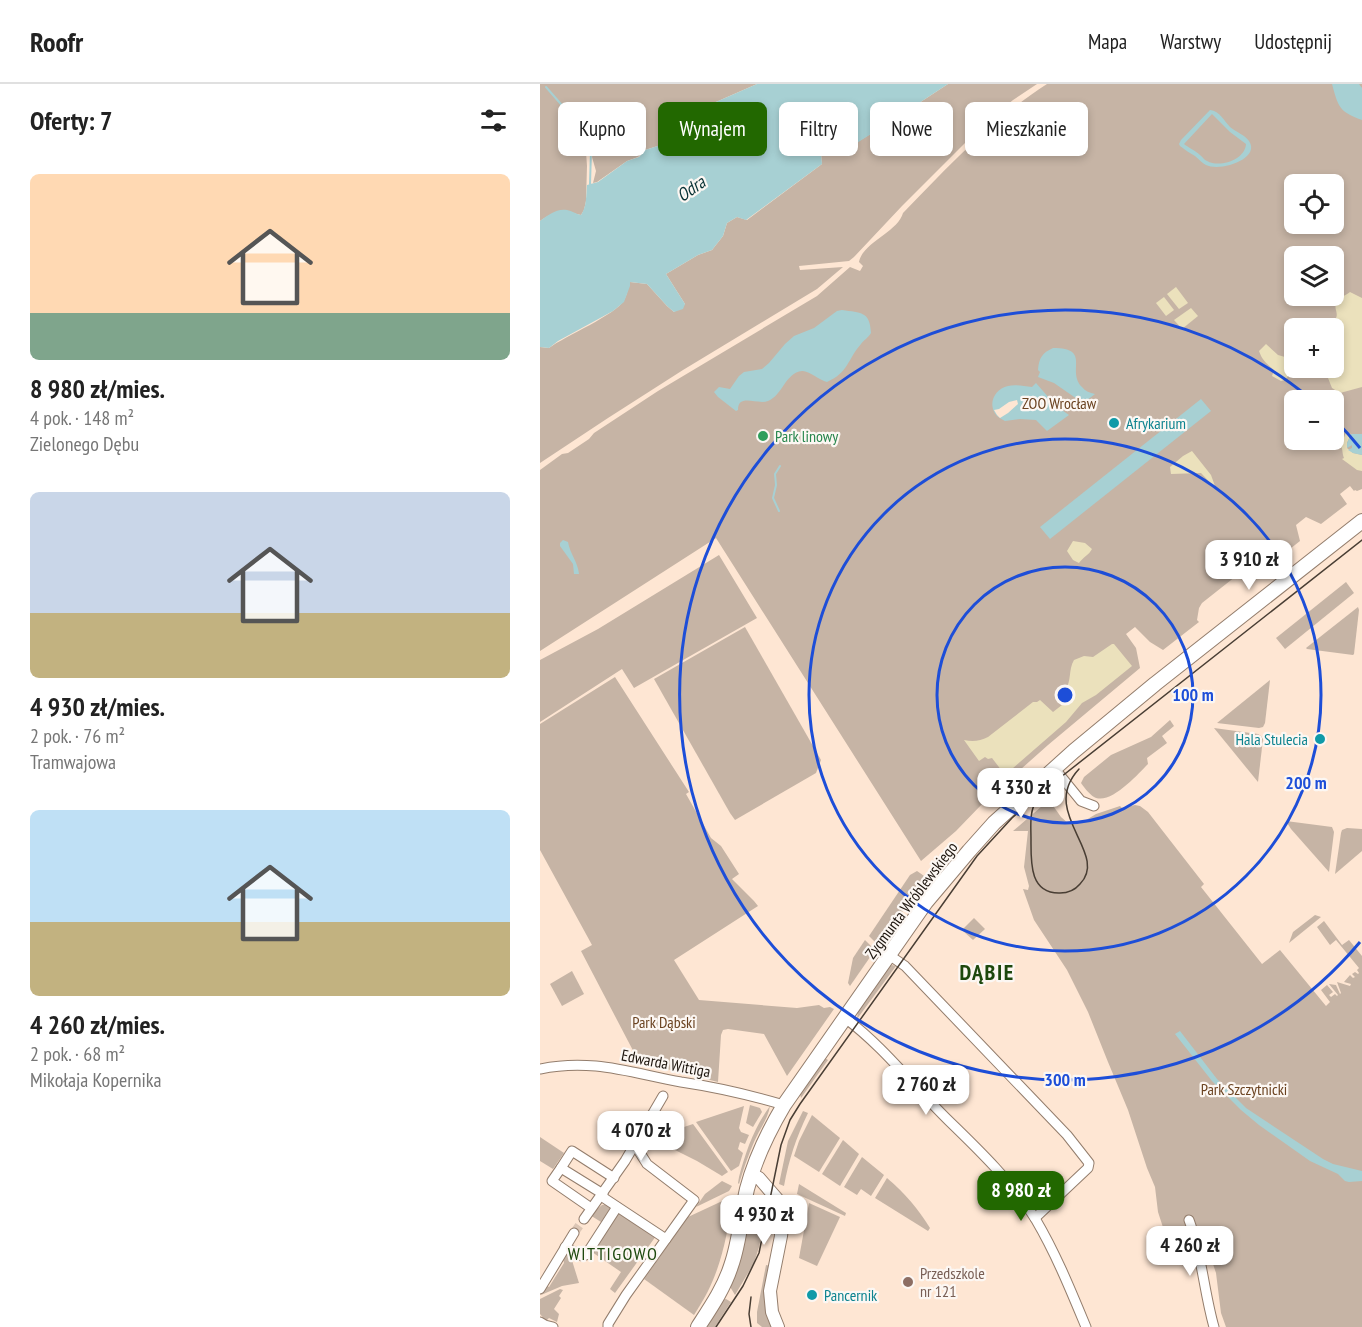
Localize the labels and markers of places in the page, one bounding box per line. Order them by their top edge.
place label: Afrykarium [1126,413,1186,433]
marker: Afrykarium [1107,416,1121,430]
place label: Park linowy [775,426,838,446]
marker: Park linowy [756,429,770,443]
pin: 3 910 zł [1187,540,1311,591]
centre of rings [1055,685,1075,705]
place label: Hala Stulecia [1236,729,1308,749]
marker: Hala Stulecia [1313,732,1327,746]
pin: 4 330 zł [959,768,1083,819]
pin: 2 760 zł [864,1065,988,1116]
pin: 4 070 zł [579,1111,703,1162]
pin: 8 980 zł [959,1171,1083,1222]
pin: 4 930 zł [702,1195,826,1246]
pin: 4 260 zł [1128,1226,1252,1277]
place label: Przedszkole nr 121 [920,1263,985,1301]
marker: Przedszkole nr 121 [901,1275,915,1289]
place label: Pancernik [824,1285,878,1305]
marker: Pancernik [805,1288,819,1302]

